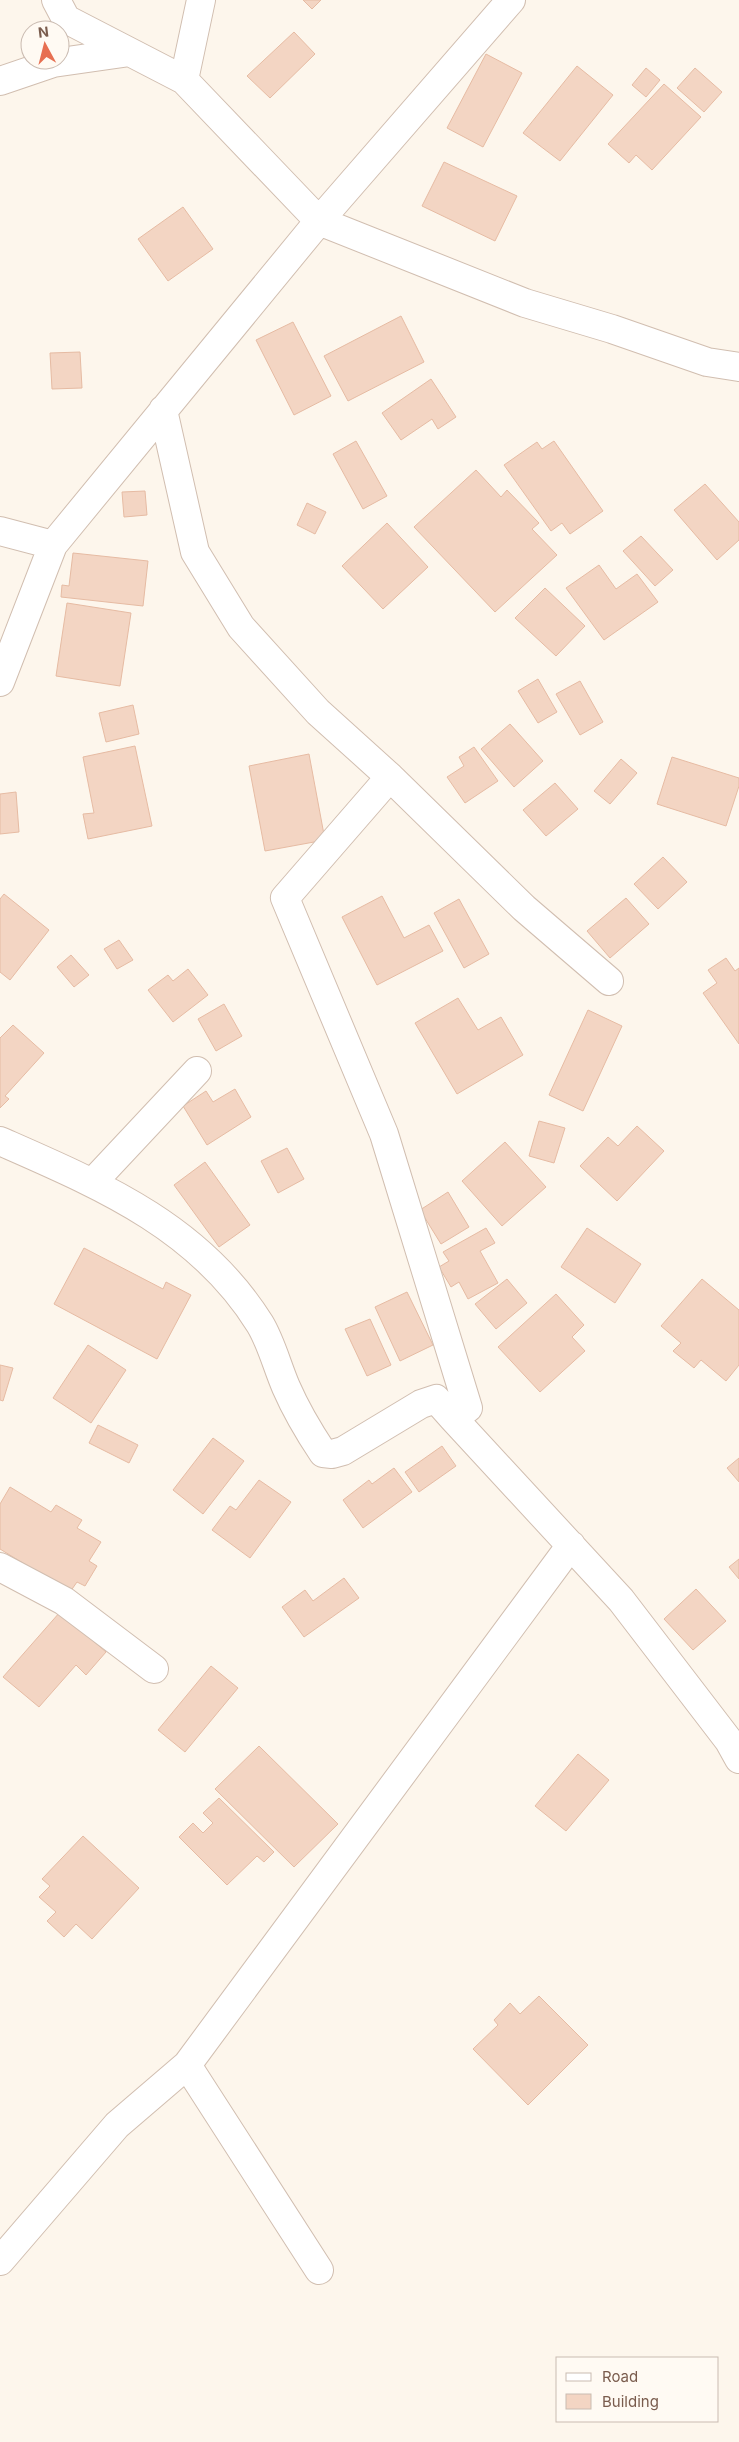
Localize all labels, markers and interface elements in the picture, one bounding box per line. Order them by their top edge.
north arrow [20,20,70,70]
text: N [37,23,50,41]
legend [556,2357,719,2422]
text: Road [602,2367,638,2386]
text: Building [602,2392,659,2411]

